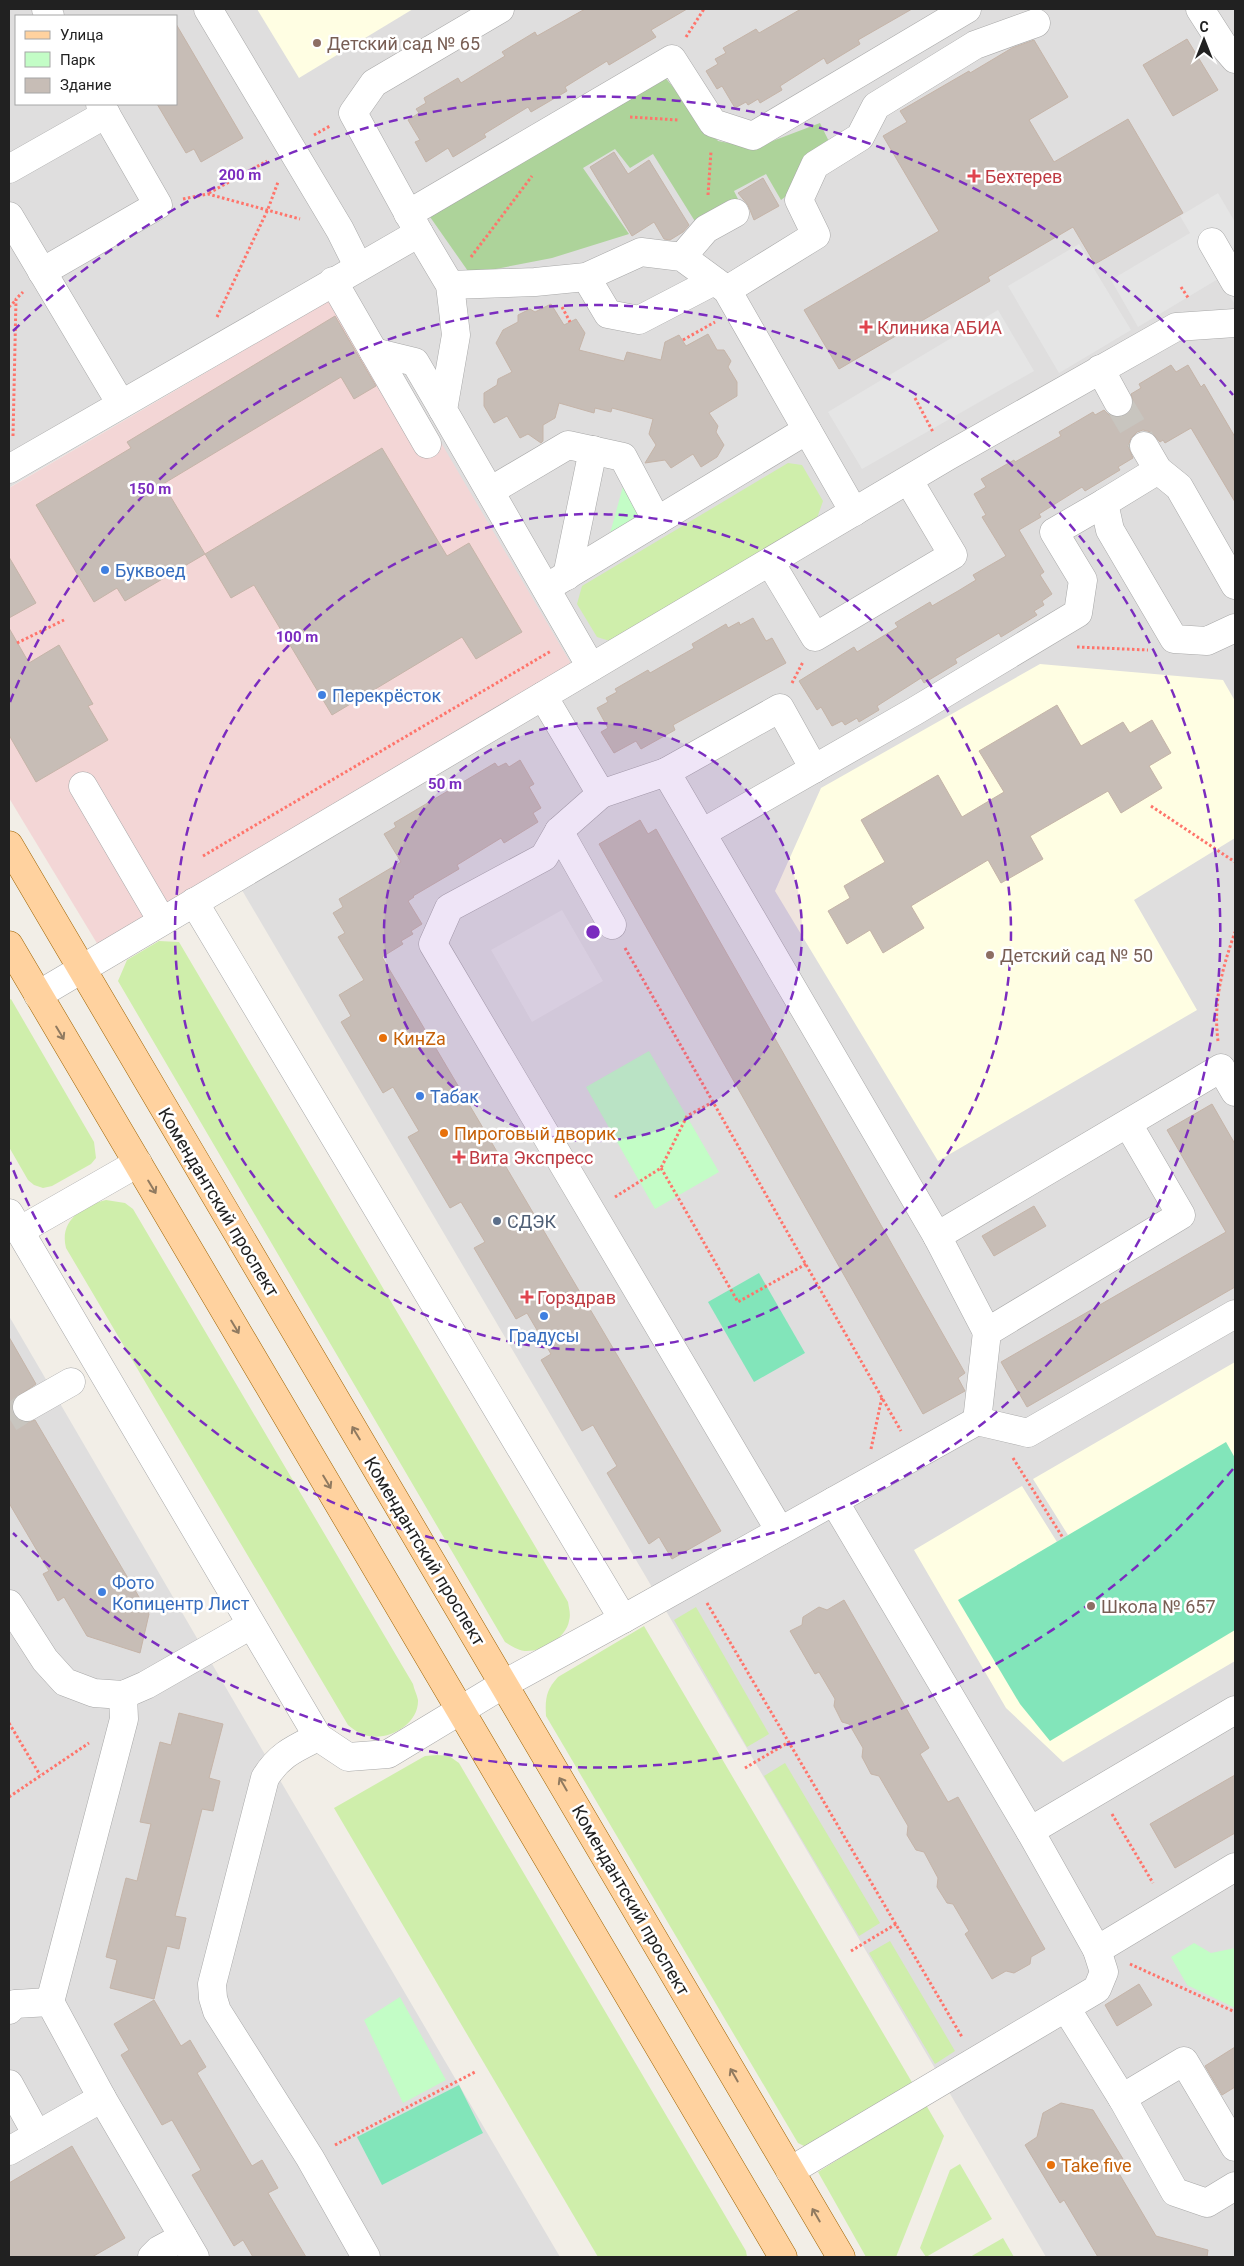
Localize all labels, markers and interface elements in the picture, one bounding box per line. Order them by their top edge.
legend [15,15,178,105]
north arrow [1179,15,1229,65]
text: С [1199,19,1209,35]
text: Улица [60,26,103,44]
place label: Детский сад № 65 [327,33,480,54]
marker: Детский сад № 65 [311,37,323,49]
text: Парк [60,51,95,69]
text: Здание [60,76,111,94]
text: 200 m [219,166,261,184]
place label: Бехтерев [985,166,1062,187]
marker: Бехтерев [967,169,981,183]
place label: Клиника АБИА [877,317,1002,338]
marker: Клиника АБИА [859,320,873,334]
text: 150 m [129,480,171,498]
place label: Буквоед [115,560,186,581]
marker: Буквоед [99,564,111,576]
text: 100 m [276,628,318,646]
place label: Перекрёсток [332,685,441,706]
marker: Перекрёсток [316,689,328,701]
text: 50 m [428,775,462,793]
centre of rings [584,923,602,941]
place label: Детский сад № 50 [1000,945,1153,966]
marker: Детский сад № 50 [984,949,996,961]
one-way arrow [56,1025,66,1039]
place label: КинZa [393,1028,446,1049]
marker: КинZa [377,1032,389,1044]
place label: Табак [430,1086,479,1107]
marker: Табак [414,1090,426,1102]
street label: Комендантский проспект [154,1104,284,1301]
place label: Пироговый дворик [454,1123,616,1144]
marker: Пироговый дворик [438,1127,450,1139]
place label: Вита Экспресс [469,1147,593,1168]
marker: Вита Экспресс [453,1151,465,1163]
one-way arrow [147,1180,157,1195]
place label: СДЭК [507,1211,556,1232]
marker: СДЭК [491,1215,503,1227]
place label: Горздрав [537,1287,616,1308]
marker: Горздрав [521,1291,533,1303]
marker: Градусы [538,1310,550,1322]
one-way arrow [230,1320,240,1334]
place label: Градусы [509,1325,579,1346]
one-way arrow [350,1427,360,1441]
street label: Комендантский проспект [360,1453,490,1650]
one-way arrow [322,1474,332,1489]
place label: Фото Копицентр Лист [112,1572,250,1614]
marker: Фото Копицентр Лист [96,1586,108,1598]
place label: Школа № 657 [1101,1596,1216,1617]
marker: Школа № 657 [1085,1600,1097,1612]
one-way arrow [557,1778,567,1792]
street label: Комендантский проспект [568,1801,694,1999]
one-way arrow [728,2069,738,2083]
place label: Take five [1061,2155,1132,2176]
marker: Take five [1045,2159,1057,2171]
one-way arrow [811,2209,821,2223]

